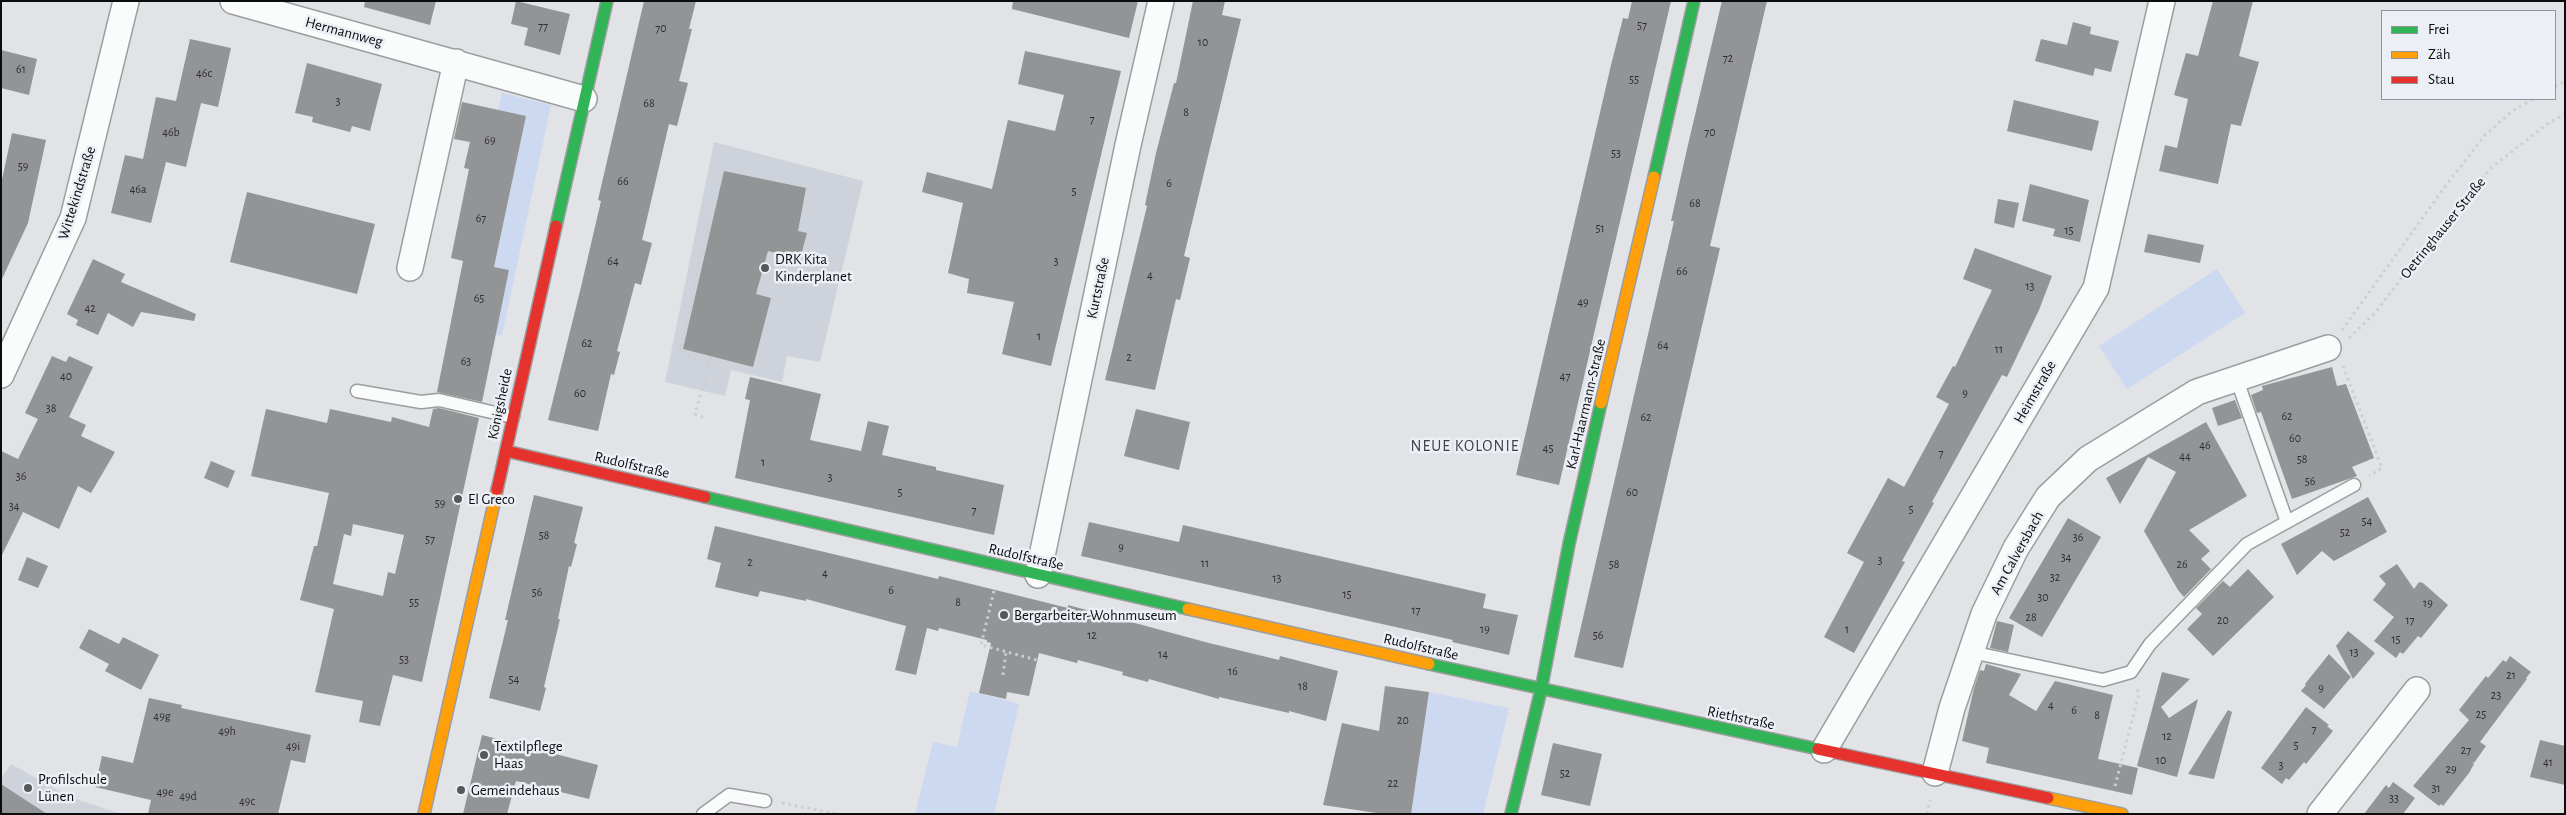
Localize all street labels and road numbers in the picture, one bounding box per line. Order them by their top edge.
street label: Hermannweg [303,13,385,51]
street label: Wittekindstraße [54,144,100,242]
street label: Oetringhauser Straße [2396,174,2490,282]
street label: Kurtstraße [1083,256,1113,320]
street label: Karl-Haarmann-Straße [1562,337,1610,471]
street label: Heimstraße [2010,357,2060,427]
street label: Königsheide [484,367,516,441]
street label: Rudolfstraße [593,448,671,482]
street label: Am Calversbach [1987,508,2047,598]
street label: Rudolfstraße [987,540,1065,574]
street label: Rudolfstraße [1382,630,1460,664]
street label: Riethstraße [1706,702,1776,734]

